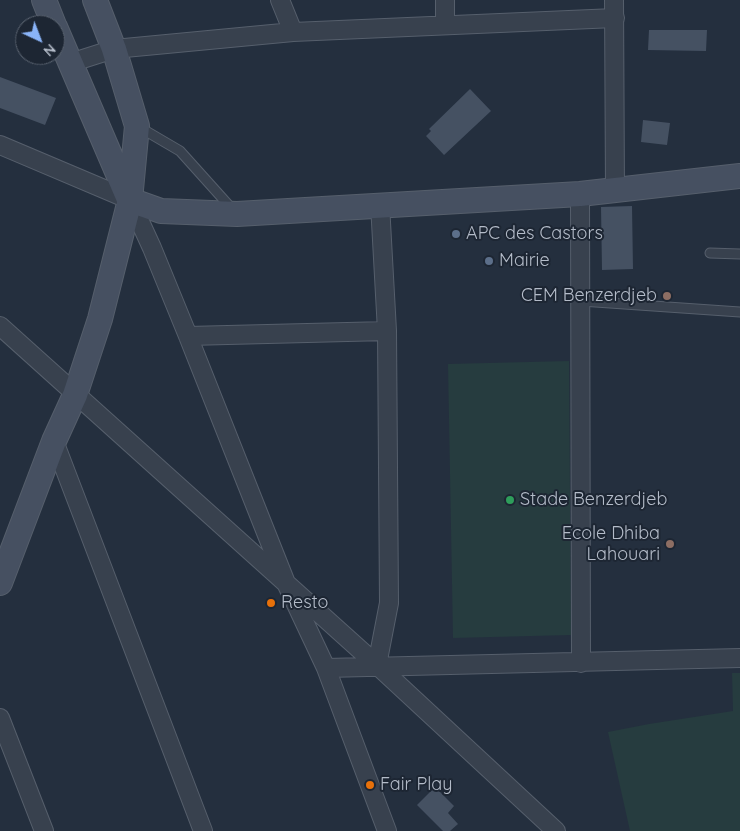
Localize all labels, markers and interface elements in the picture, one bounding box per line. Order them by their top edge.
north arrow [15,15,65,65]
text: N [40,40,59,60]
place label: APC des Castors [466,223,603,245]
marker: APC des Castors [450,228,462,240]
place label: Mairie [499,250,550,272]
marker: Mairie [483,255,495,267]
place label: CEM Benzerdjeb [521,285,657,307]
marker: CEM Benzerdjeb [661,290,673,302]
place label: Stade Benzerdjeb [520,489,667,511]
marker: Stade Benzerdjeb [504,494,516,506]
place label: Ecole Dhiba Lahouari [562,523,660,566]
marker: Ecole Dhiba Lahouari [664,538,676,550]
place label: Resto [281,592,328,614]
marker: Resto [265,597,277,609]
place label: Fair Play [380,774,452,796]
marker: Fair Play [364,779,376,791]

